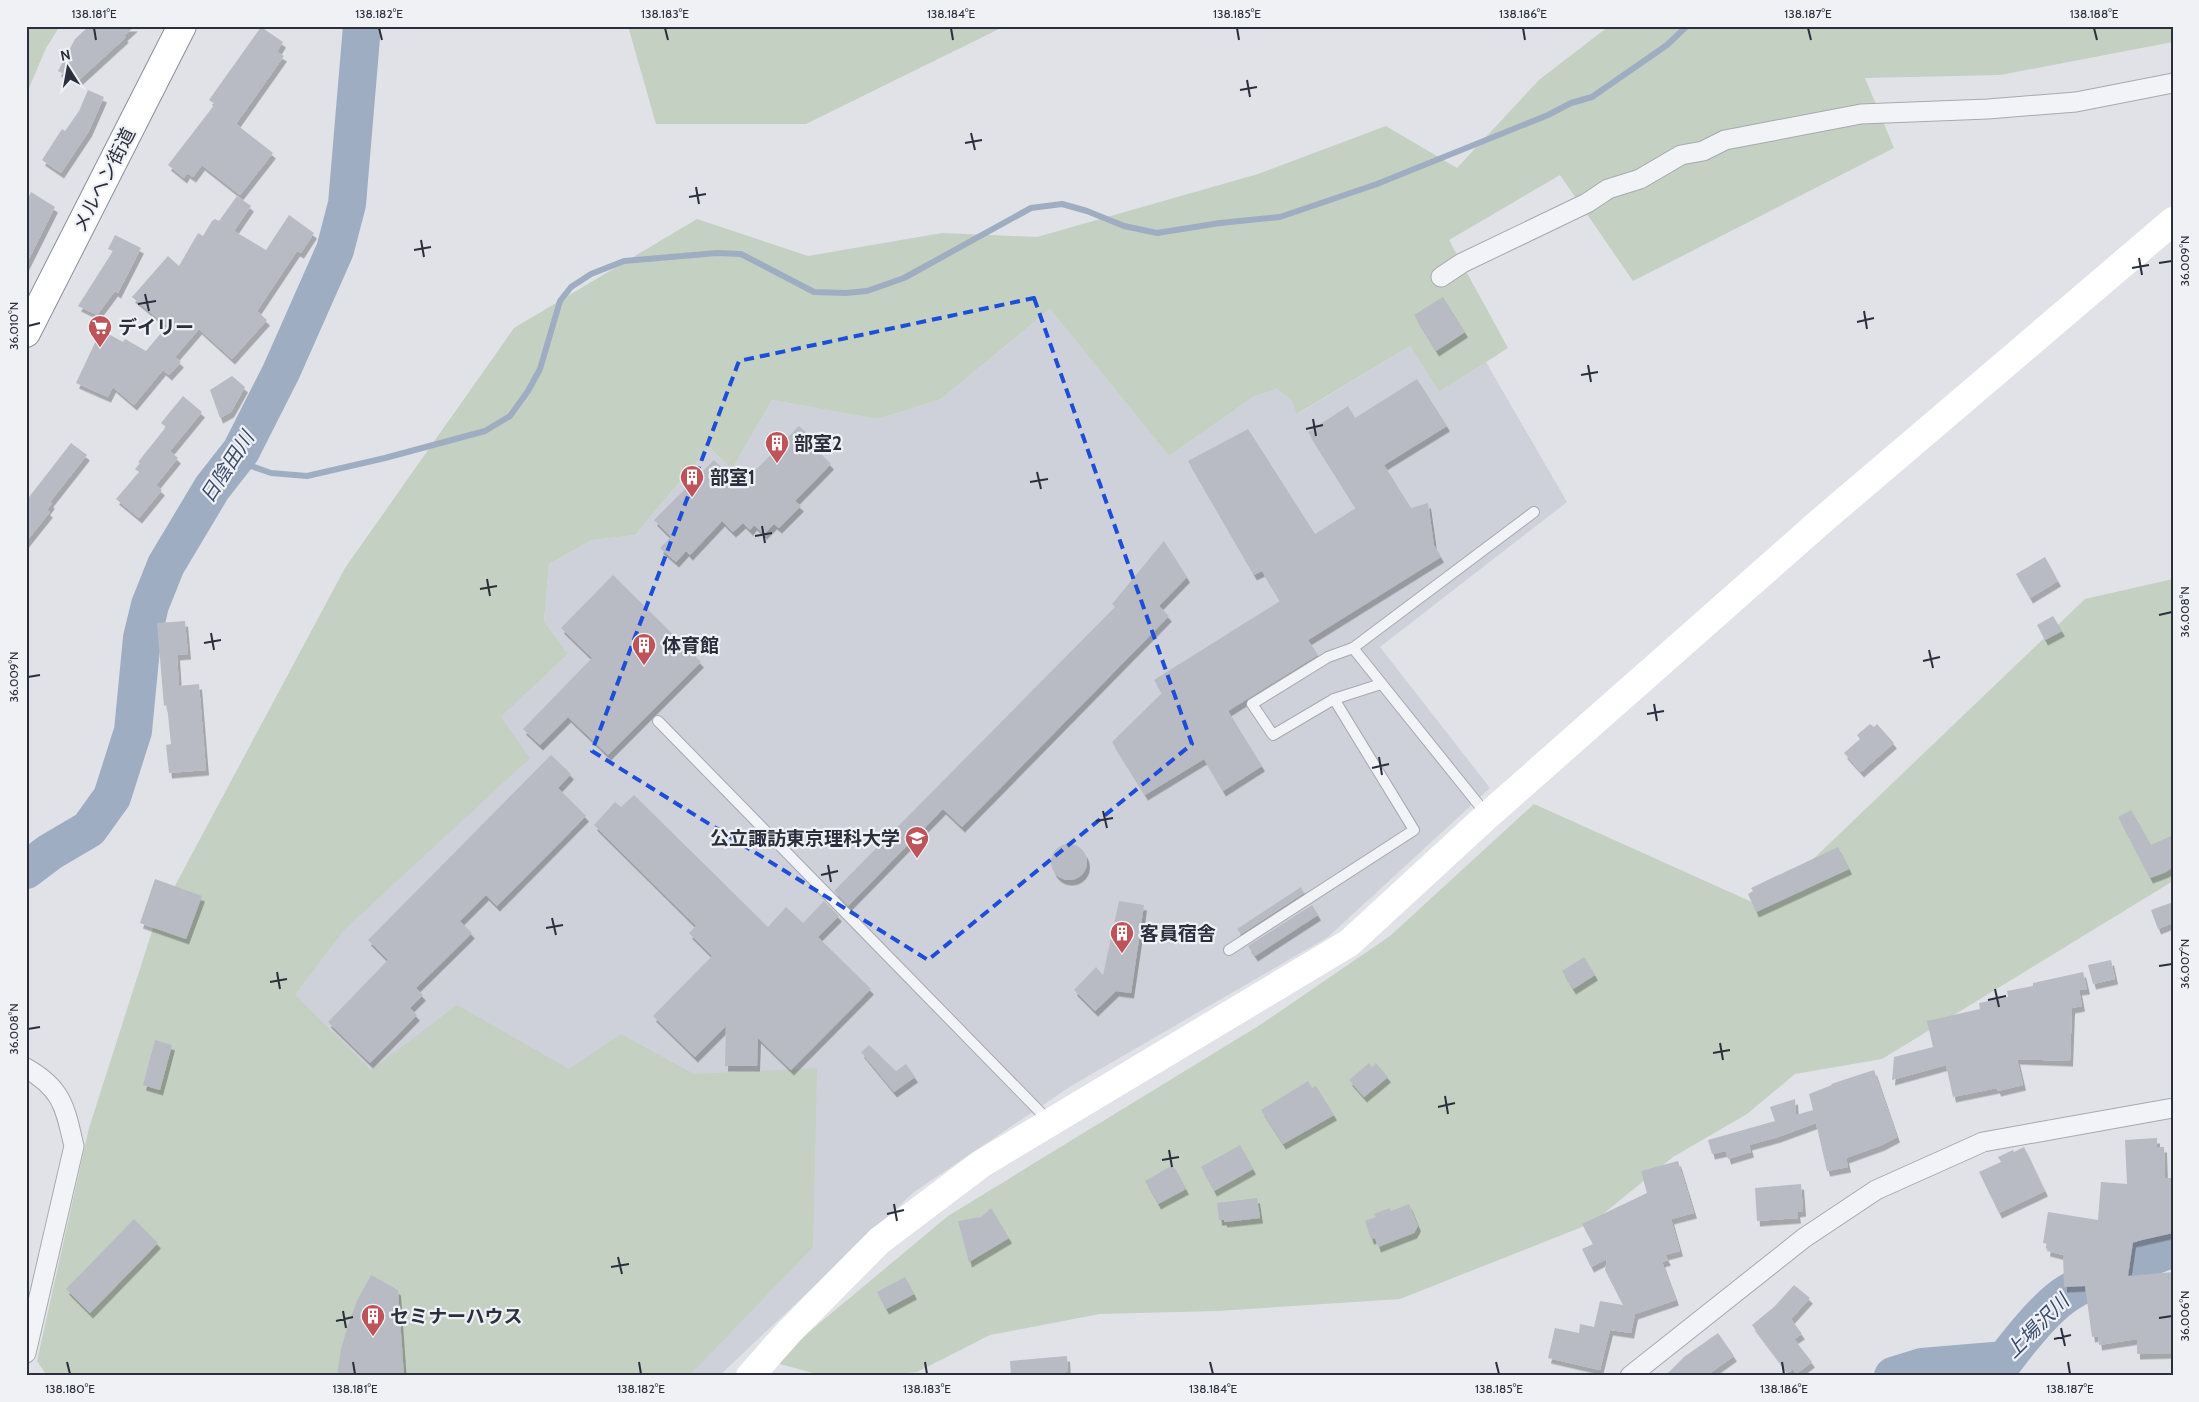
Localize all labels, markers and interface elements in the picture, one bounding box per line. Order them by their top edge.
text: 138.181°E [71,6,117,21]
text: 138.182°E [355,6,403,21]
text: 138.183°E [641,6,689,21]
text: 138.184°E [927,6,975,21]
text: 138.185°E [1213,6,1261,21]
text: 138.186°E [1499,6,1547,21]
text: 138.187°E [1784,6,1832,21]
text: 138.188°E [2070,6,2119,21]
north arrow [42,42,92,92]
text: N [59,45,72,65]
street label: メルヘン街道 [68,124,140,236]
text: 36.009°N [2177,235,2192,287]
text: 36.010°N [6,302,21,350]
supermarket icon: デイリー [87,314,113,348]
place label: デイリー [118,316,194,339]
water label: 日陰田川 [195,425,260,507]
building icon: 部室2 [764,430,790,464]
place label: 部室2 [794,432,842,455]
building icon: 部室1 [679,464,705,498]
place label: 部室1 [710,466,755,489]
text: 36.008°N [2177,586,2192,638]
building icon: 体育館 [631,632,657,666]
place label: 体育館 [662,634,719,657]
text: 36.009°N [6,651,21,703]
school or university icon: 公立諏訪東京理科大学 [904,825,930,859]
place label: 公立諏訪東京理科大学 [710,827,900,850]
building icon: 客員宿舎 [1109,920,1135,954]
place label: 客員宿舎 [1140,922,1216,945]
text: 36.007°N [2177,939,2192,989]
text: 36.008°N [6,1003,21,1055]
water label: 上場沢川 [2000,1288,2075,1363]
text: 36.006°N [2177,1291,2192,1341]
building icon: セミナーハウス [360,1303,386,1337]
place label: セミナーハウス [390,1305,523,1328]
text: 138.180°E [45,1381,95,1396]
text: 138.181°E [332,1381,378,1396]
text: 138.182°E [617,1381,665,1396]
text: 138.183°E [903,1381,951,1396]
text: 138.184°E [1189,1381,1237,1396]
text: 138.185°E [1475,1381,1523,1396]
text: 138.186°E [1760,1381,1808,1396]
text: 138.187°E [2046,1381,2094,1396]

